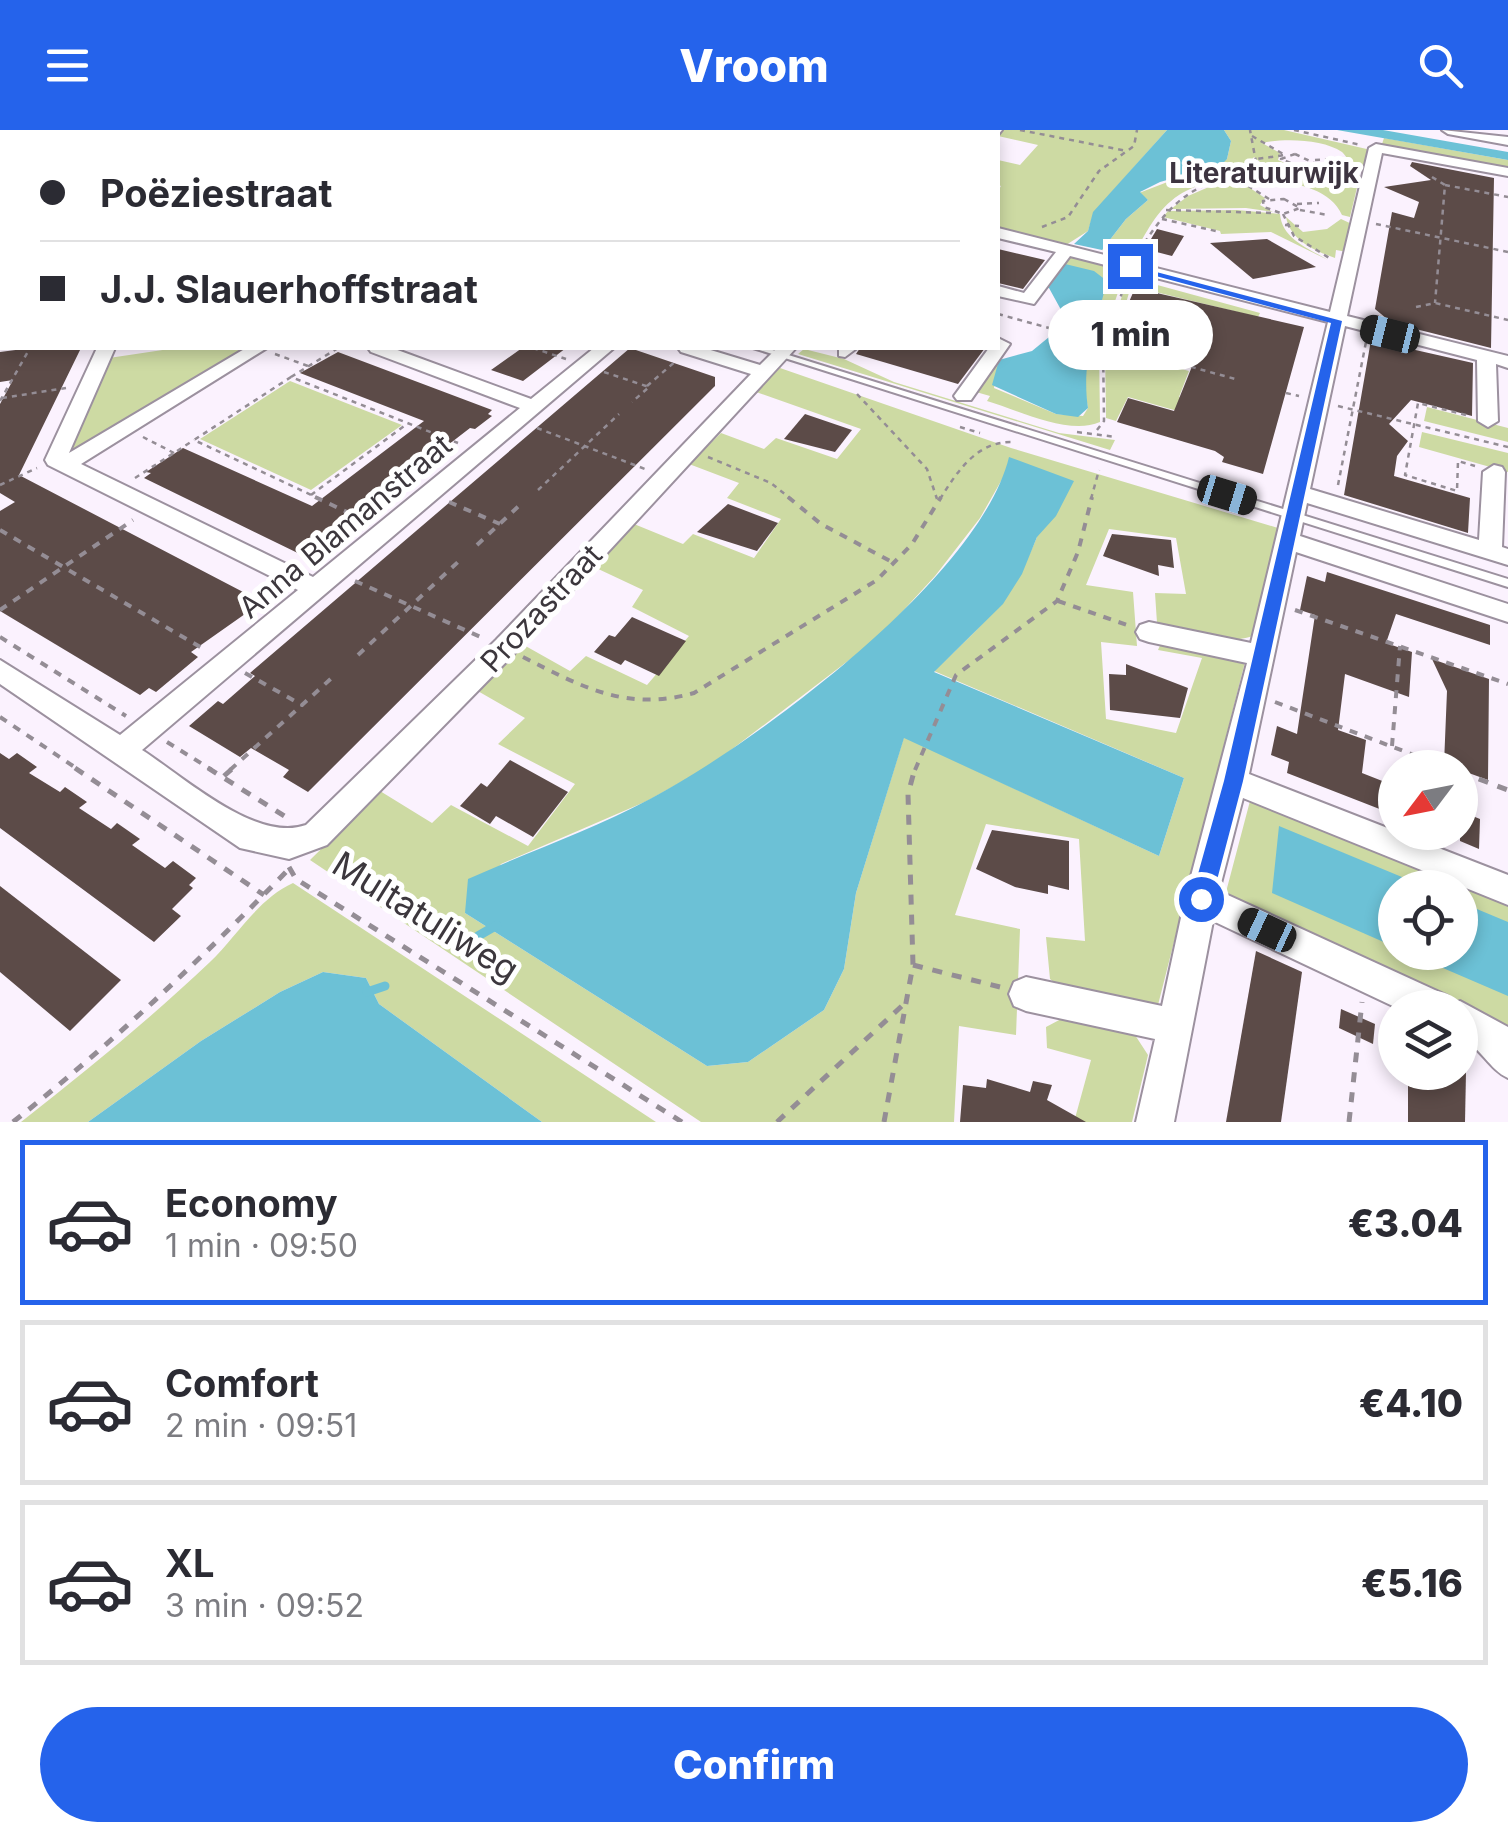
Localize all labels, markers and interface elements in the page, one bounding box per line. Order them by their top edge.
icon: menu [40,38,95,93]
text: Vroom [679,38,829,93]
icon: search [1413,38,1468,93]
district label: Literatuurwijk [1169,156,1359,190]
text: Poëziestraat [100,170,332,216]
route end [1108,244,1153,289]
text: J.J. Slauerhoffstraat [100,266,478,312]
callout: 1 min [1048,301,1212,371]
car [1357,312,1423,356]
text: 1 min [1090,315,1171,354]
street label: Anna Blamanstraat [231,426,459,625]
car [1194,472,1260,518]
street label: Prozastraat [473,537,609,679]
north arrow [1378,750,1478,850]
map controls [1378,750,1478,1090]
street label: Multatuliweg [325,842,527,990]
button: locate [1378,870,1478,970]
route start [1179,877,1224,922]
car [1233,904,1301,956]
button: layers [1378,990,1478,1090]
icon: car [45,1178,135,1268]
text: Economy [165,1180,338,1226]
text: €3.04 [1348,1200,1463,1246]
text: 1 min · 09:50 [165,1226,358,1265]
icon: car [45,1358,135,1448]
text: Comfort [165,1360,319,1406]
text: €4.10 [1359,1380,1463,1426]
text: 2 min · 09:51 [165,1406,357,1445]
icon: car [45,1538,135,1628]
text: XL [165,1540,215,1586]
text: €5.16 [1361,1560,1463,1606]
text: 3 min · 09:52 [165,1586,364,1625]
button: Confirm [40,1707,1468,1822]

